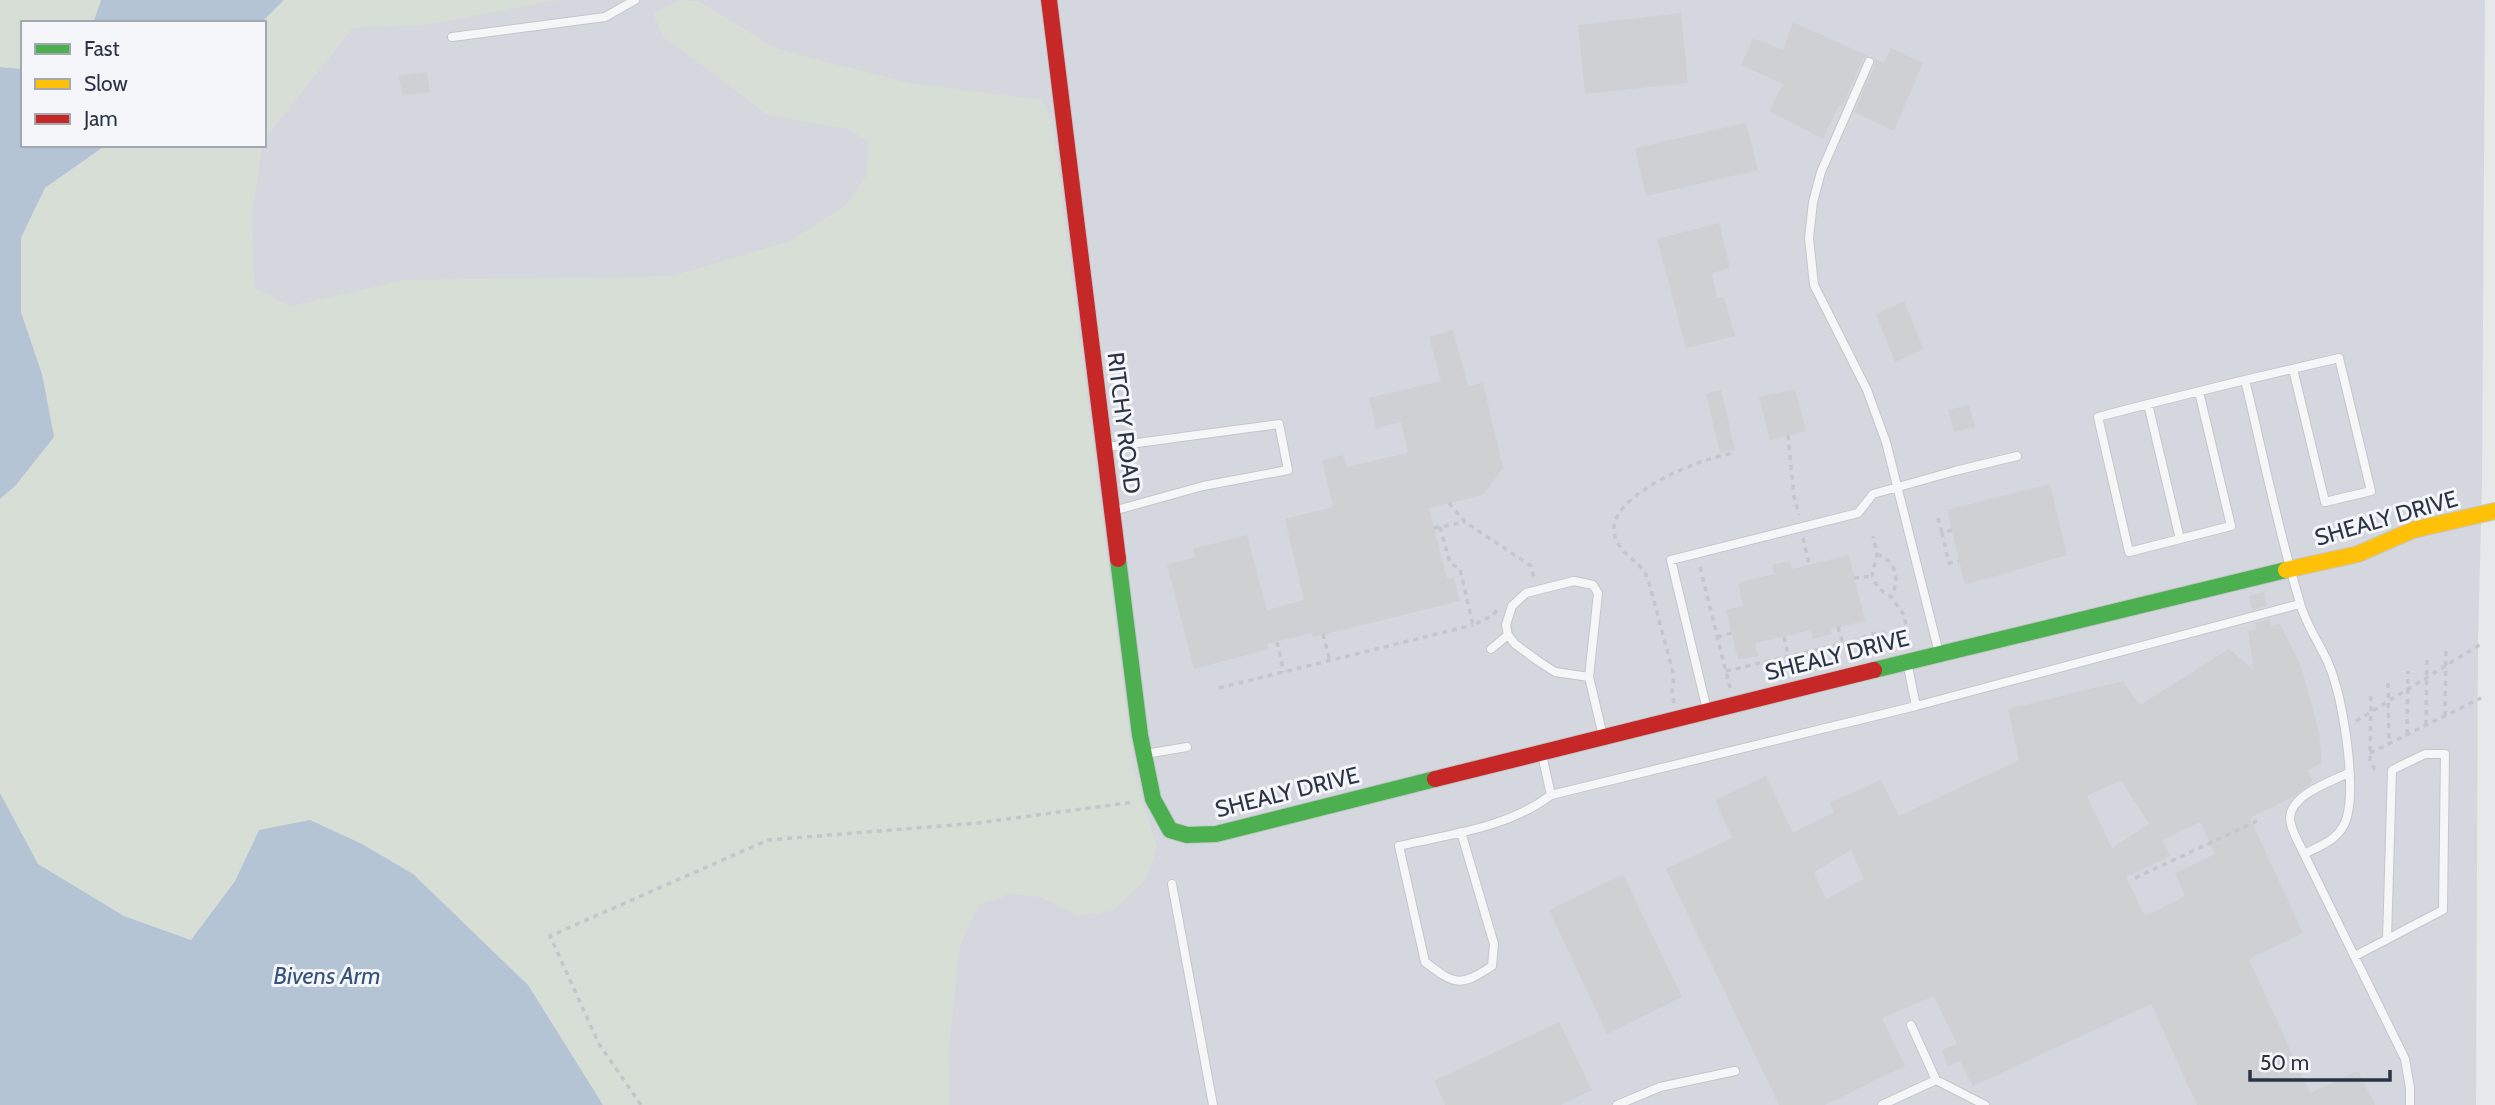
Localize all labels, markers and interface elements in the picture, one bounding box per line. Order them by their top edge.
legend [21,21,266,147]
text: Fast [84,36,120,61]
text: Slow [84,71,128,96]
text: Jam [83,106,118,131]
street label: RITCHY ROAD [1101,351,1147,495]
street label: SHEALY DRIVE [2311,484,2461,552]
street label: SHEALY DRIVE [1762,624,1912,686]
street label: SHEALY DRIVE [1212,761,1362,823]
water label: Bivens Arm [274,961,380,990]
scale bar [2250,1038,2390,1082]
text: 50 m [2260,1050,2309,1075]

